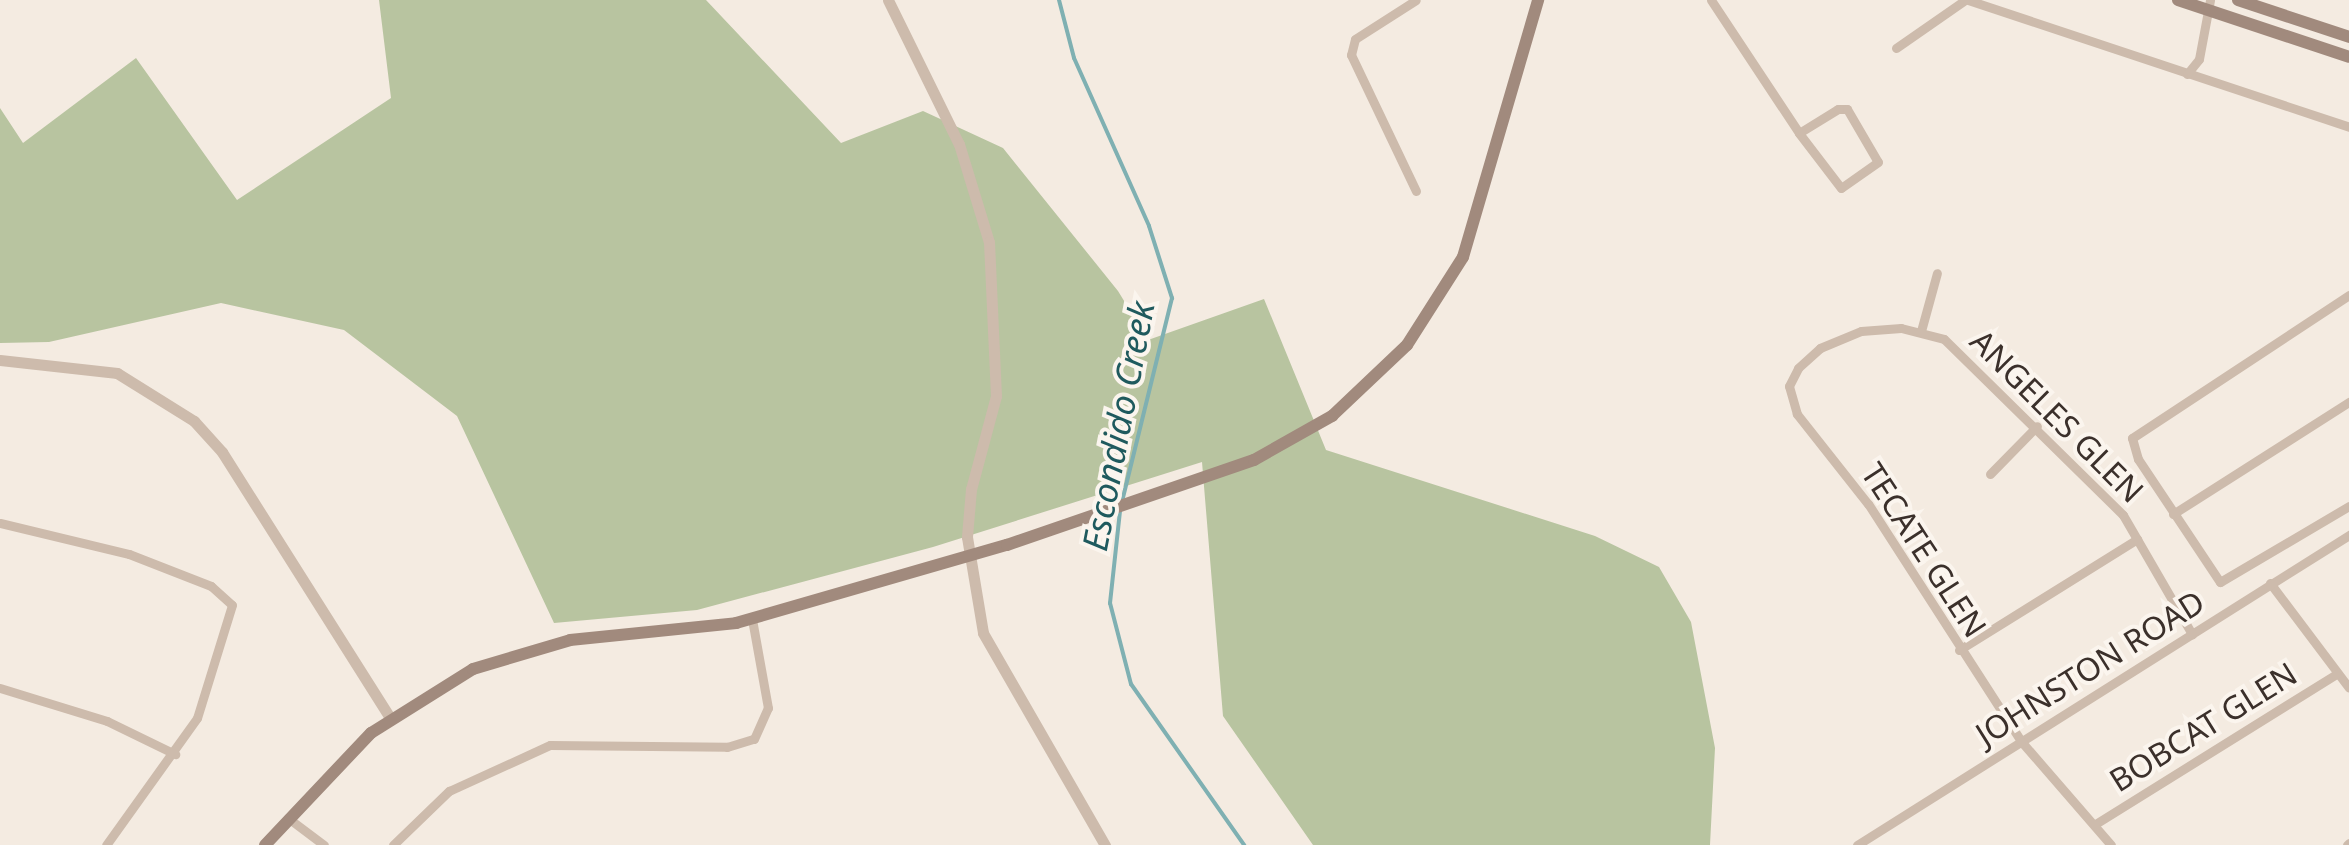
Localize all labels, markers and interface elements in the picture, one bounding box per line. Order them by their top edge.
water label: Escondido Creek [1073,298,1163,554]
street label: ANGELES GLEN [1963,322,2151,510]
street label: TECATE GLEN [1853,456,1995,644]
street label: JOHNSTON ROAD [1969,582,2211,754]
street label: BOBCAT GLEN [2102,654,2304,800]

